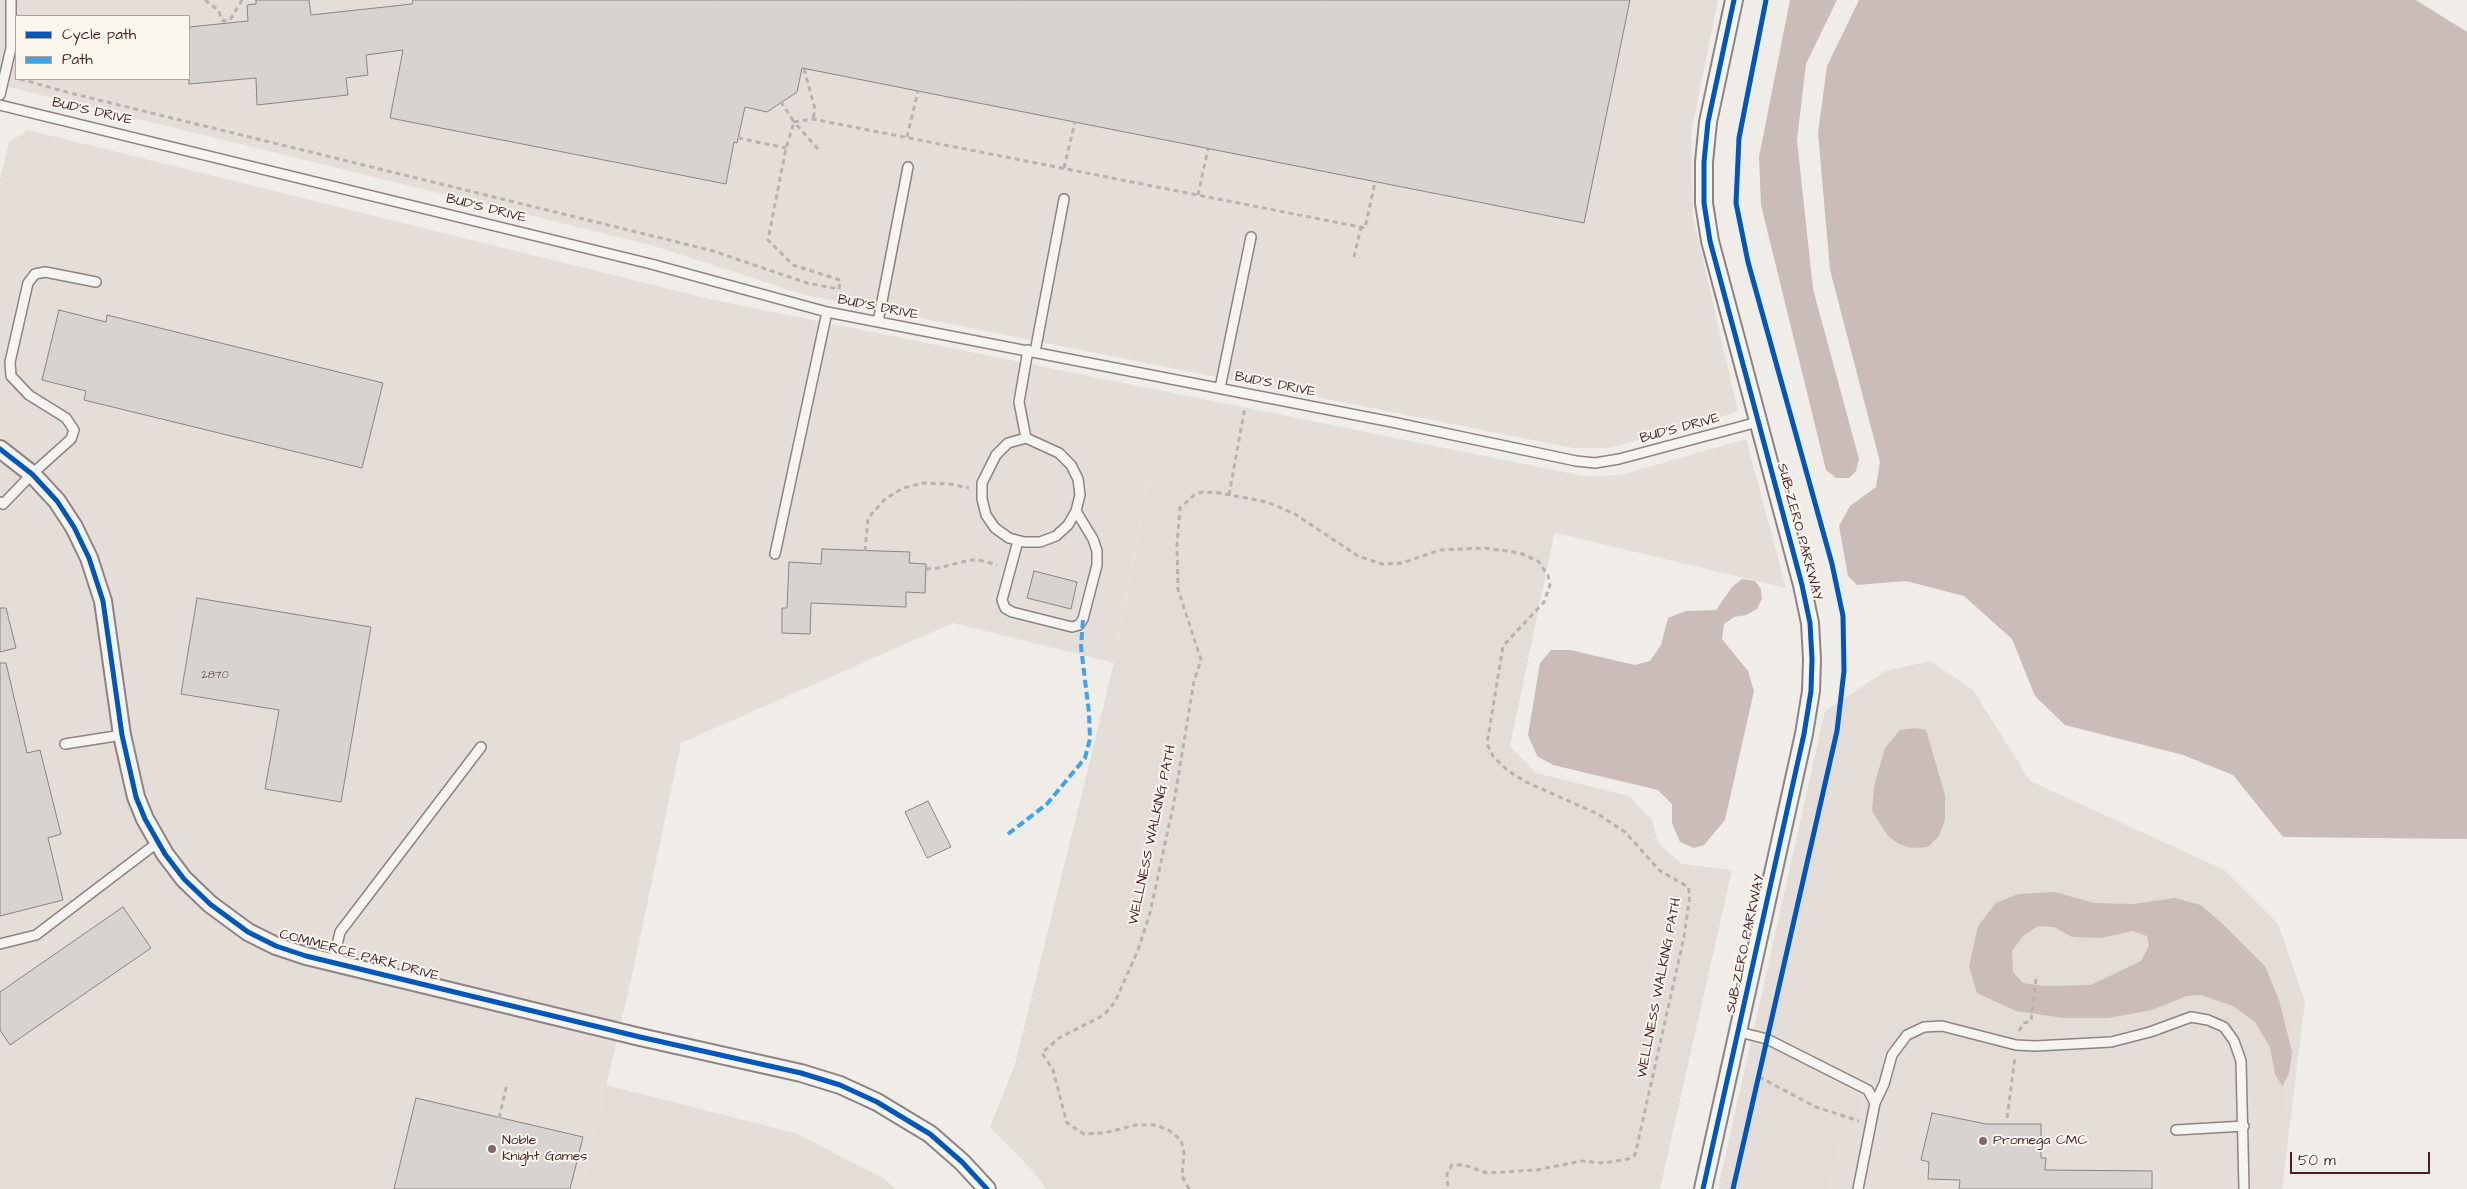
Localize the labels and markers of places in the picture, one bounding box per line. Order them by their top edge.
place label: Noble Knight Games [502,1133,587,1166]
place label: Promega CMC [1993,1133,2087,1149]
marker: Promega CMC [1977,1135,1989,1147]
marker: Noble Knight Games [486,1143,498,1155]

